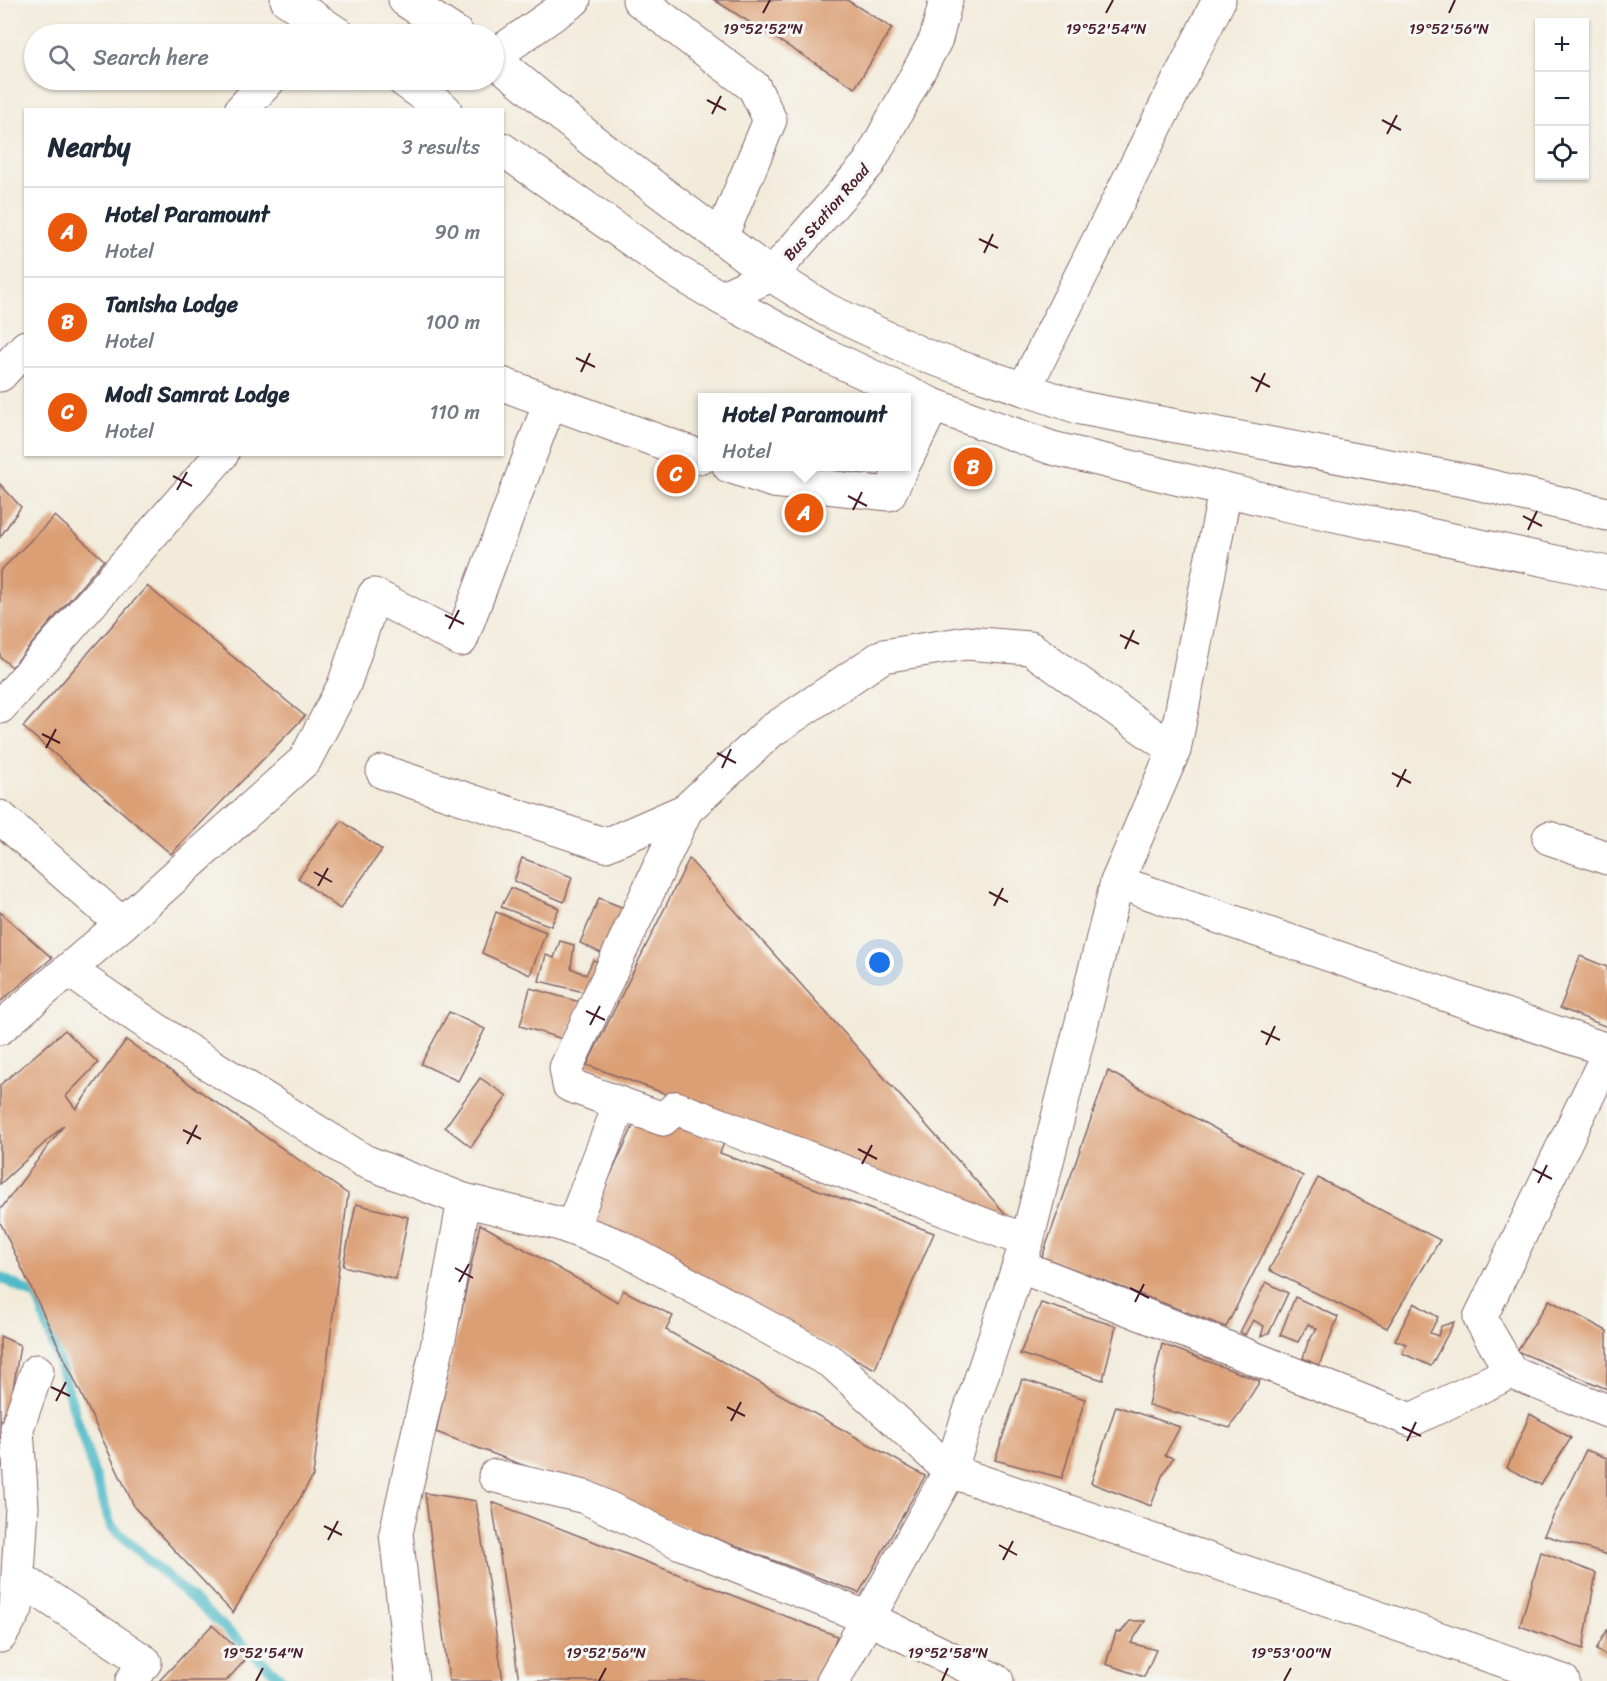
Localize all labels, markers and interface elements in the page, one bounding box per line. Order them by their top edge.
text: 19°52'52"N [723,16,804,42]
text: 19°52'54"N [1066,16,1147,42]
text: 19°52'56"N [1409,16,1489,42]
map controls [1535,18,1589,180]
button: + [1535,18,1589,72]
search box [24,24,504,90]
text: Search here [93,38,209,77]
icon: search [45,41,78,74]
button: − [1535,72,1589,126]
text: Nearby [48,124,130,170]
button: locate [1535,126,1589,180]
text: 3 results [402,130,480,165]
street label: Bus Station Road [776,156,878,268]
text: Hotel Paramount [105,195,269,234]
text: A [61,215,74,250]
text: 90 m [435,215,480,250]
text: Hotel [105,234,154,269]
text: Tanisha Lodge [105,285,238,324]
text: B [61,305,74,340]
text: 100 m [426,305,480,340]
text: Hotel [105,324,154,359]
text: Modi Samrat Lodge [105,375,289,414]
popup [698,393,911,471]
text: C [61,395,74,430]
text: 110 m [430,395,480,430]
text: Hotel Paramount [722,395,887,434]
text: Hotel [105,414,154,449]
text: Hotel [722,434,771,469]
pin: B [954,444,992,490]
pin: C [656,452,696,496]
pin: A [784,490,824,536]
your location [865,948,894,977]
text: 19°52'54"N [223,1640,304,1666]
text: 19°52'56"N [566,1640,646,1666]
text: 19°52'58"N [908,1640,989,1666]
text: 19°53'00"N [1251,1640,1332,1666]

